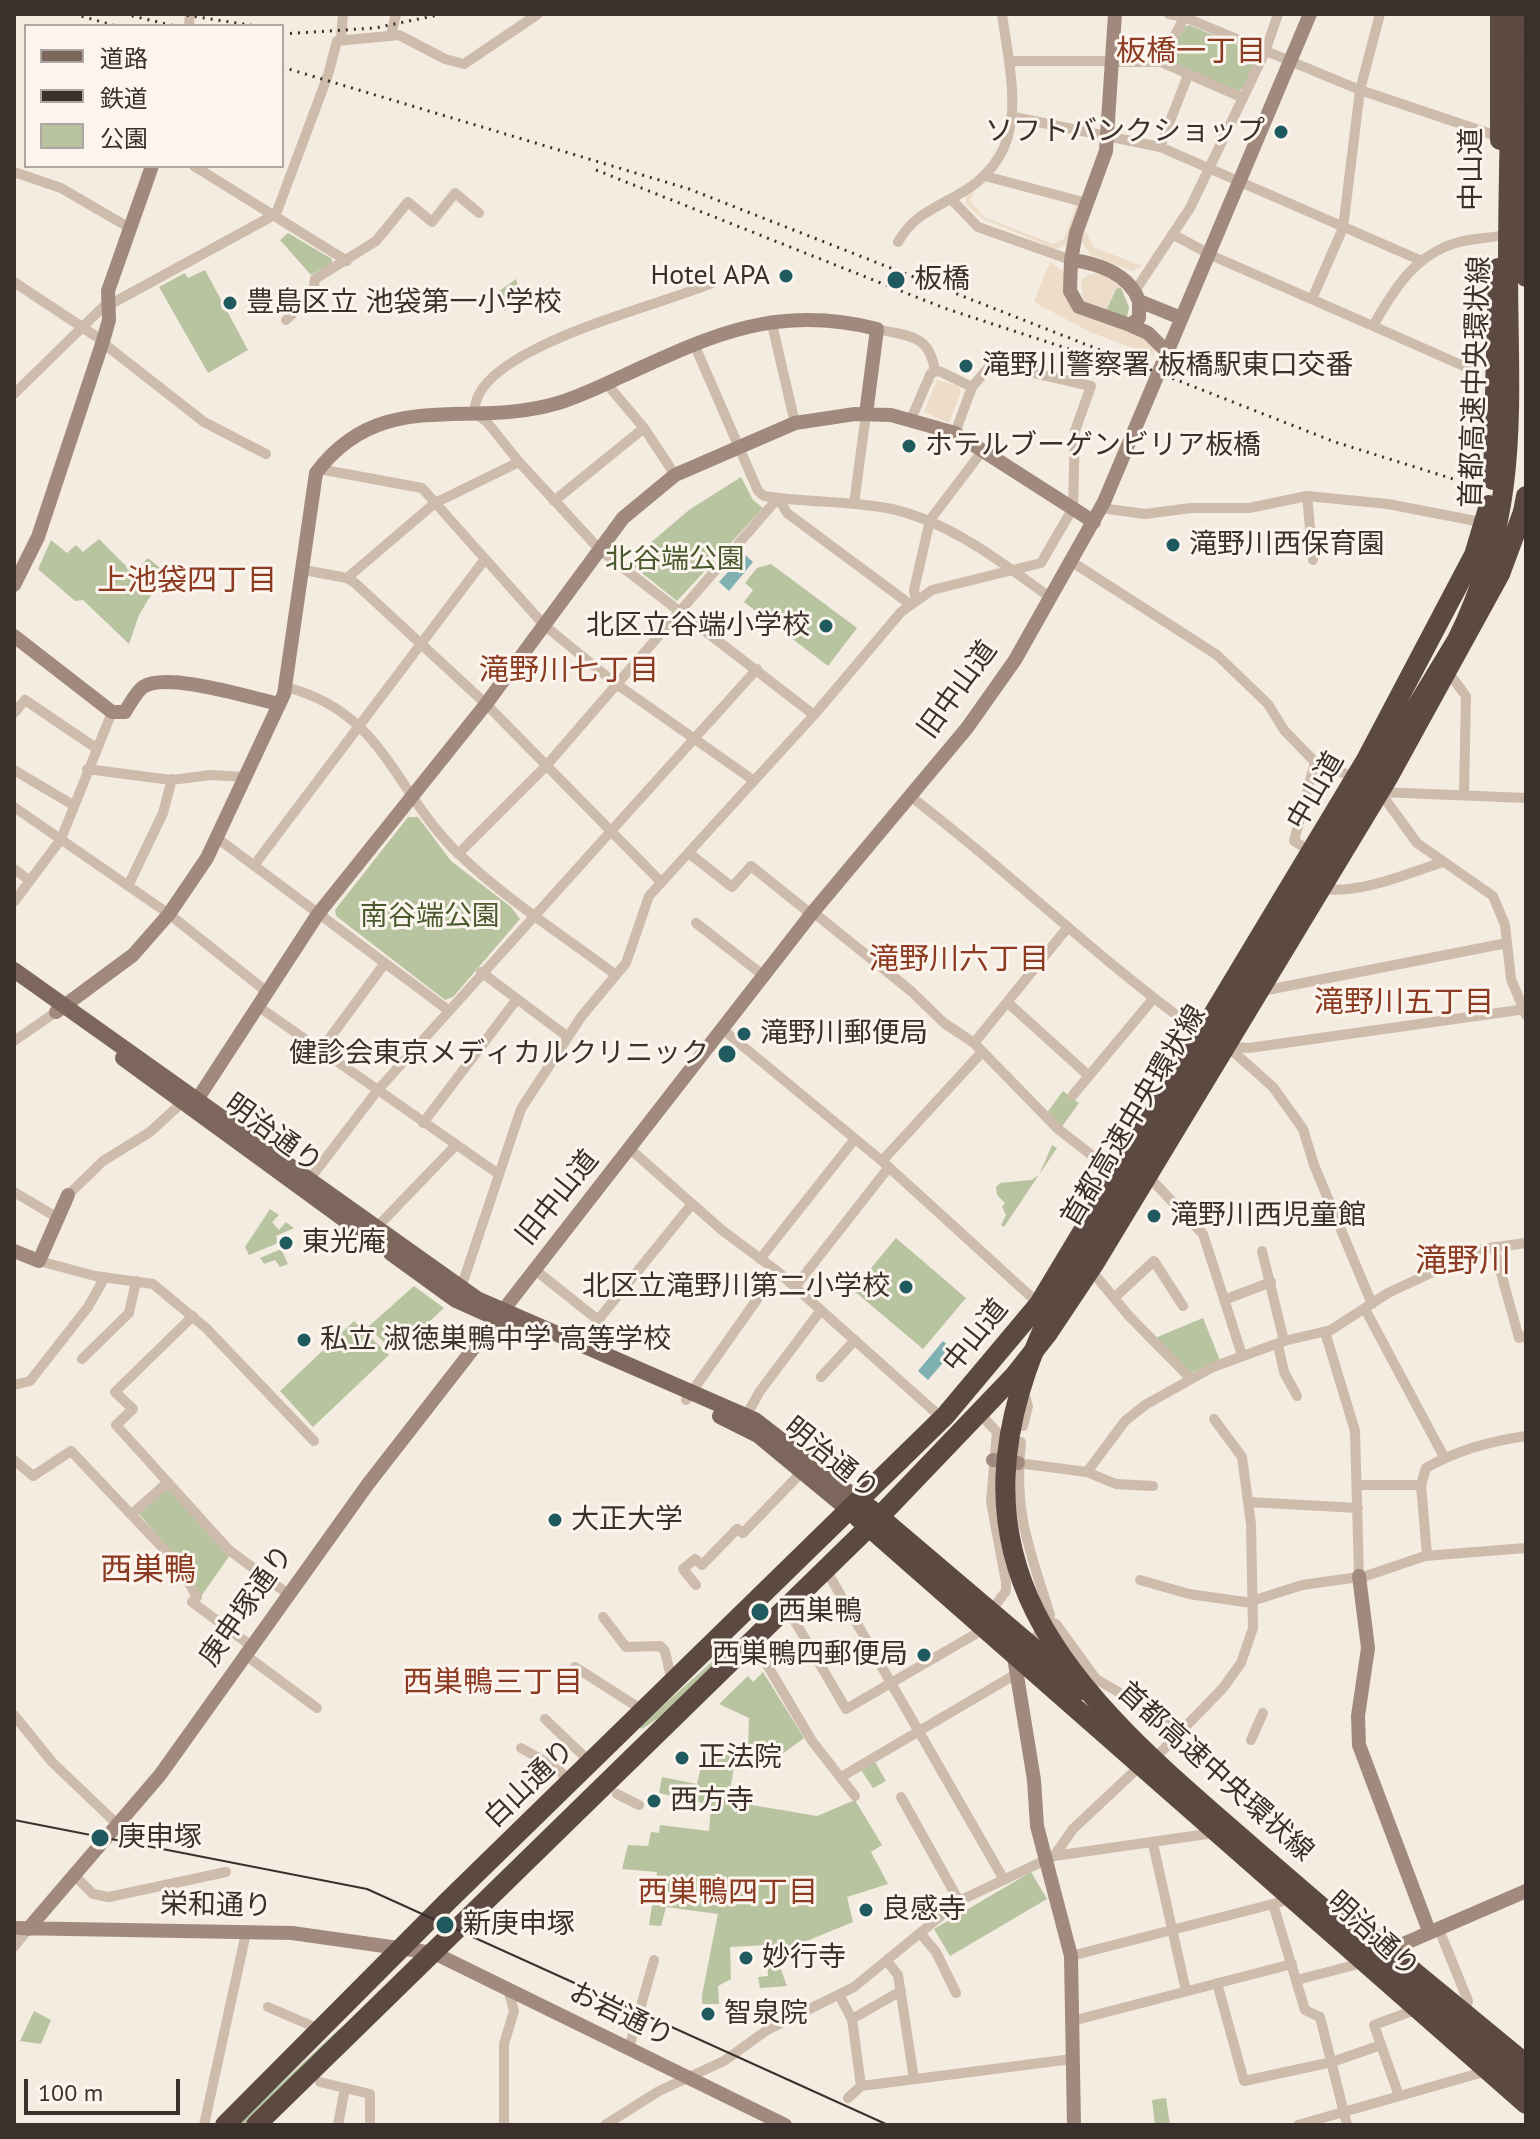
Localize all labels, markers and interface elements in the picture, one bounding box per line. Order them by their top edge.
legend [24,24,284,168]
district label: 板橋一丁目 [1116,34,1266,70]
text: 道路 [100,43,148,74]
text: 鉄道 [100,83,148,114]
place label: ソフトバンクショップ [985,115,1265,149]
text: 公園 [100,123,148,154]
marker: ソフトバンクショップ [1272,123,1290,141]
street label: 中山道 [1455,127,1489,211]
street label: 首都高速中央環状線 [1455,255,1497,509]
place label: Hotel APA [650,259,770,293]
place label: 板橋 [914,263,970,297]
marker: Hotel APA [777,267,795,285]
marker: 板橋 [885,269,907,291]
place label: 豊島区立 池袋第一小学校 [246,286,561,320]
marker: 豊島区立 池袋第一小学校 [221,294,239,312]
place label: 滝野川警察署 板橋駅東口交番 [982,349,1353,383]
marker: 滝野川警察署 板橋駅東口交番 [957,357,975,375]
place label: ホテルブーゲンビリア板橋 [925,429,1261,463]
marker: ホテルブーゲンビリア板橋 [900,437,918,455]
place label: 滝野川西保育園 [1189,528,1385,562]
marker: 滝野川西保育園 [1164,536,1182,554]
park label: 北谷端公園 [605,543,745,577]
district label: 上池袋四丁目 [97,563,277,599]
place label: 北区立谷端小学校 [586,609,810,643]
marker: 北区立谷端小学校 [817,617,835,635]
street label: 旧中山道 [911,635,1005,745]
district label: 滝野川七丁目 [479,653,659,689]
street label: 中山道 [1280,746,1352,836]
park label: 南谷端公園 [360,900,500,934]
district label: 滝野川六丁目 [869,942,1049,978]
district label: 滝野川五丁目 [1314,985,1494,1021]
street label: 首都高速中央環状線 [1055,999,1213,1233]
place label: 滝野川郵便局 [760,1017,928,1051]
marker: 滝野川郵便局 [735,1025,753,1043]
place label: 健診会東京メディカルクリニック [289,1037,709,1071]
marker: 健診会東京メディカルクリニック [716,1043,738,1065]
street label: 明治通り [218,1087,328,1181]
street label: 旧中山道 [510,1144,606,1252]
place label: 滝野川西児童館 [1170,1199,1366,1233]
marker: 滝野川西児童館 [1145,1207,1163,1225]
place label: 東光庵 [302,1226,386,1260]
marker: 東光庵 [277,1234,295,1252]
district label: 滝野川 [1415,1243,1511,1281]
place label: 北区立滝野川第二小学校 [582,1270,890,1304]
marker: 北区立滝野川第二小学校 [897,1278,915,1296]
street label: 中山道 [937,1293,1015,1379]
place label: 私立 淑徳巣鴨中学 高等学校 [320,1323,671,1357]
marker: 私立 淑徳巣鴨中学 高等学校 [295,1331,313,1349]
street label: 明治通り [777,1411,885,1507]
place label: 大正大学 [571,1503,683,1537]
marker: 大正大学 [546,1511,564,1529]
street label: 庚申塚通り [193,1539,301,1673]
district label: 西巣鴨 [100,1552,196,1590]
place label: 西巣鴨 [778,1595,862,1629]
marker: 西巣鴨 [749,1601,771,1623]
place label: 西巣鴨四郵便局 [712,1638,908,1672]
marker: 西巣鴨四郵便局 [915,1646,933,1664]
district label: 西巣鴨三丁目 [403,1665,583,1701]
street label: 首都高速中央環状線 [1110,1675,1320,1869]
street label: 白山通り [478,1733,582,1835]
place label: 正法院 [698,1741,782,1775]
marker: 正法院 [673,1749,691,1767]
place label: 西方寺 [670,1784,754,1818]
marker: 西方寺 [645,1792,663,1810]
place label: 庚申塚 [118,1821,202,1855]
marker: 庚申塚 [89,1827,111,1849]
district label: 西巣鴨四丁目 [638,1875,818,1911]
street label: 明治通り [1320,1885,1426,1985]
street label: 栄和通り [160,1888,272,1924]
place label: 良感寺 [882,1893,966,1927]
marker: 良感寺 [857,1901,875,1919]
place label: 新庚申塚 [463,1908,575,1942]
marker: 新庚申塚 [434,1914,456,1936]
place label: 妙行寺 [762,1941,846,1975]
marker: 妙行寺 [737,1949,755,1967]
street label: お岩通り [563,1975,679,2055]
place label: 智泉院 [724,1997,808,2031]
marker: 智泉院 [699,2005,717,2023]
scale bar [28,2063,184,2113]
text: 100 m [38,2077,103,2108]

